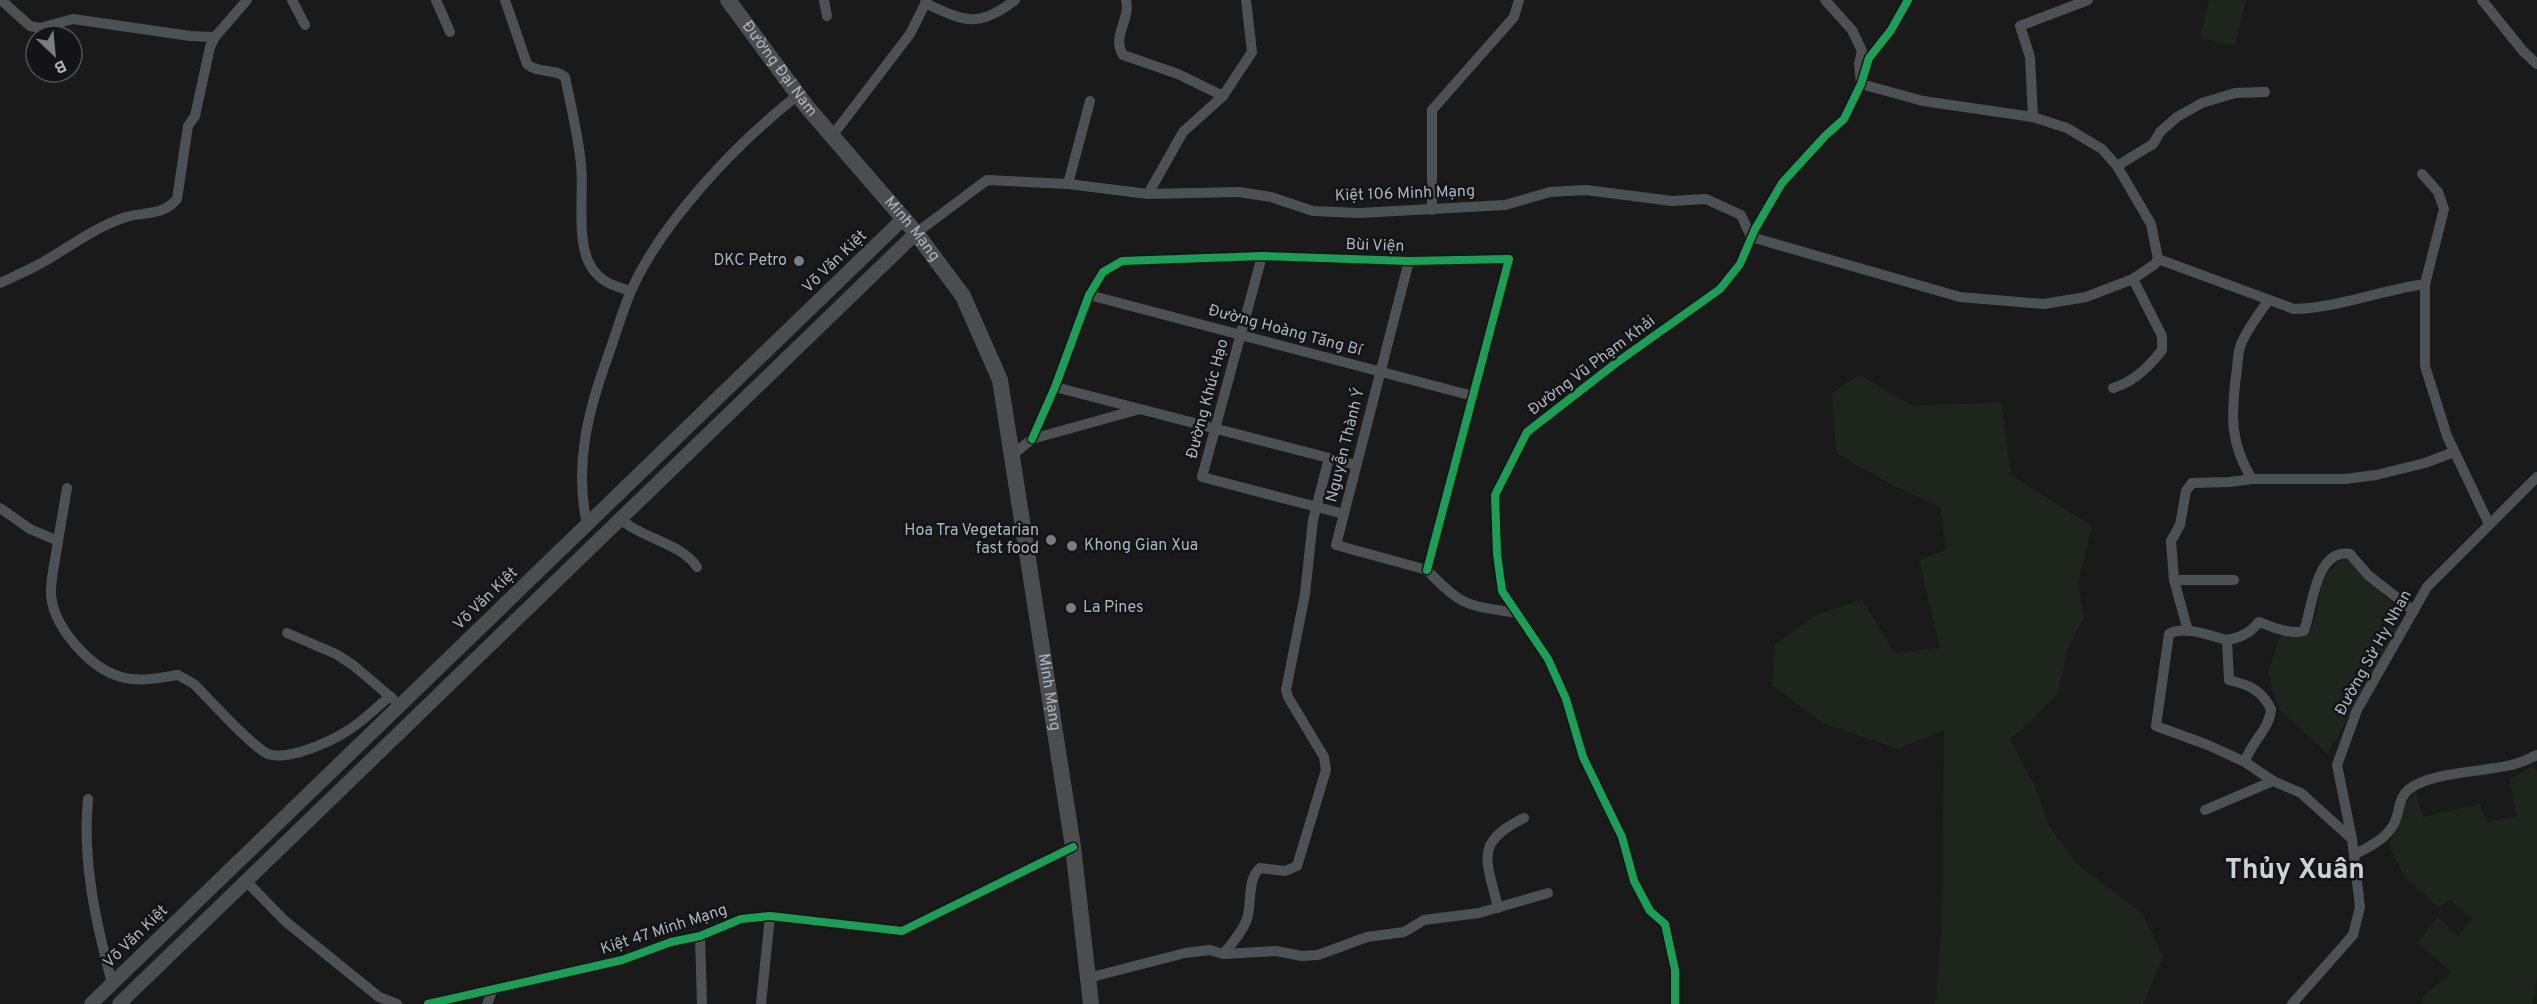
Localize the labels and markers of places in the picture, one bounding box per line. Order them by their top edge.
place label: DKC Petro [713,251,787,271]
marker: DKC Petro [792,254,806,268]
place label: Hoa Tra Vegetarian fast food [904,521,1039,559]
marker: Hoa Tra Vegetarian fast food [1044,533,1058,547]
place label: Khong Gian Xua [1084,536,1198,556]
marker: Khong Gian Xua [1065,539,1079,553]
place label: La Pines [1083,598,1143,618]
marker: La Pines [1064,601,1078,615]

